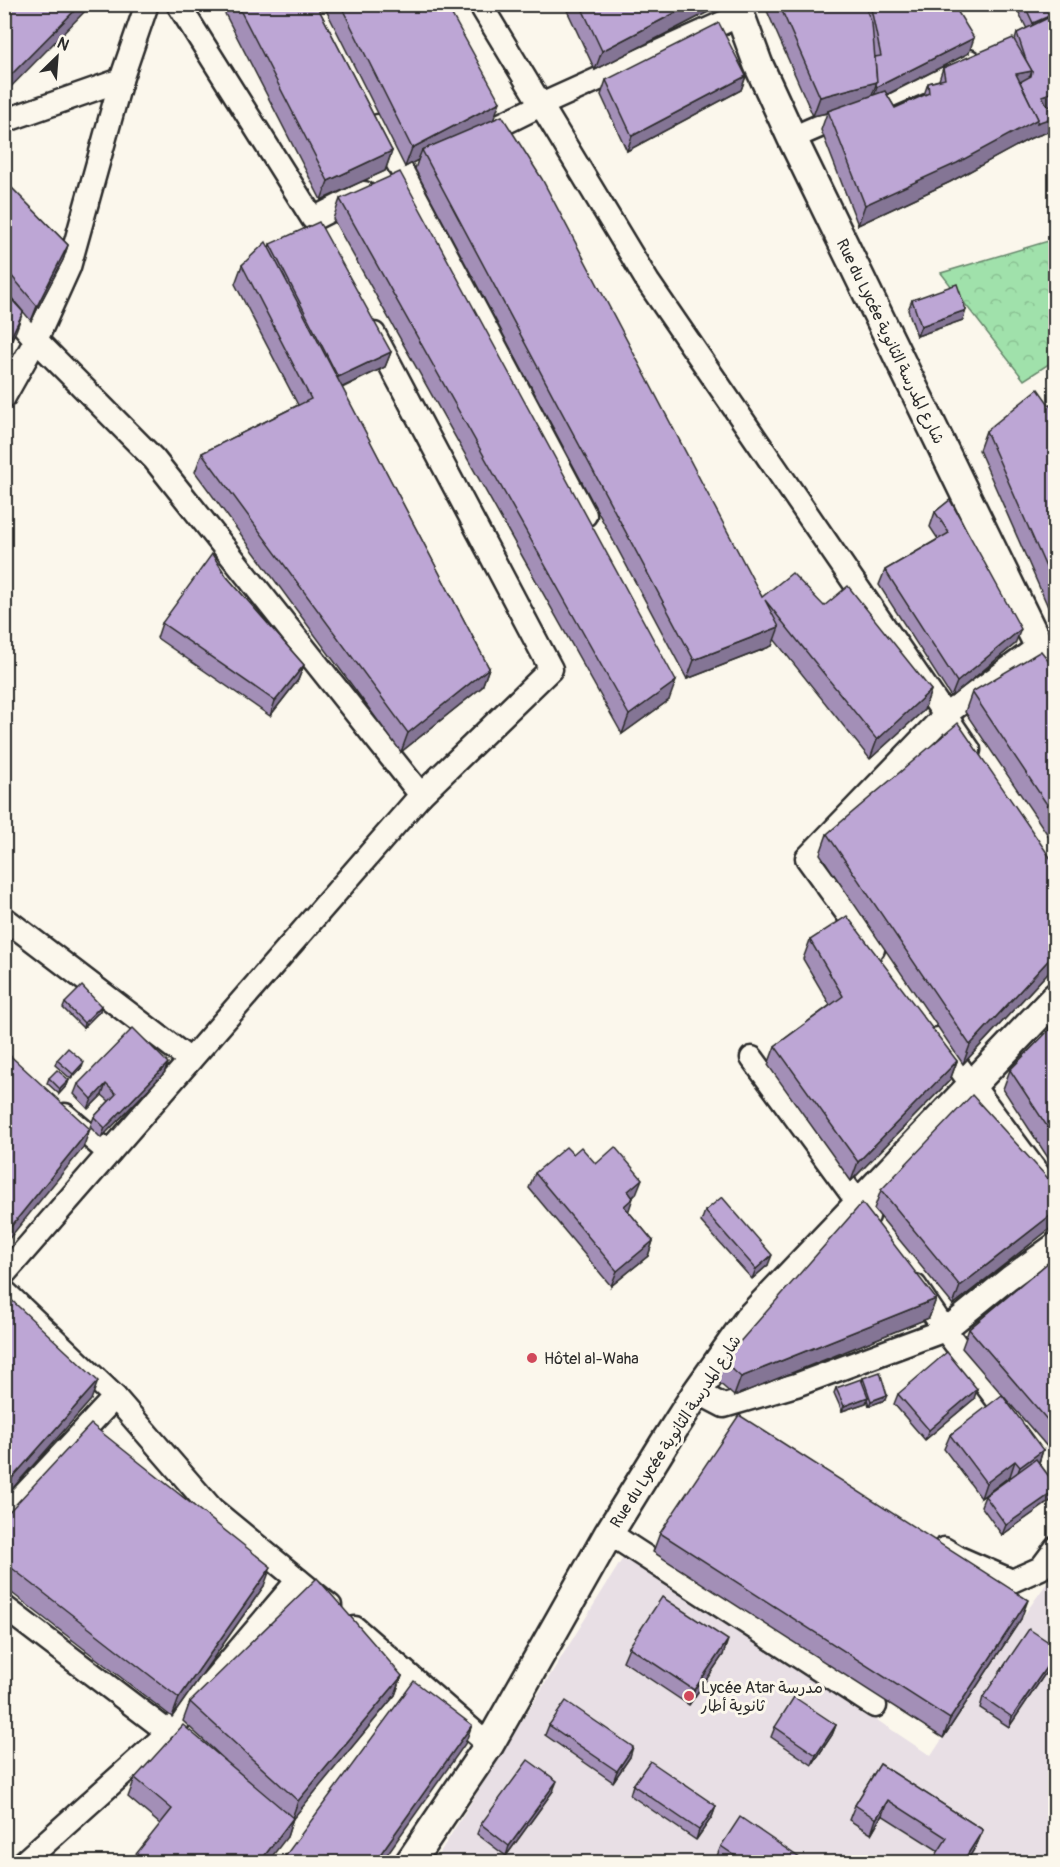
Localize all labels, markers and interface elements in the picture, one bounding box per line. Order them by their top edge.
north arrow [27,27,87,87]
text: N [54,33,72,56]
street label: Rue du Lycée شارع المدرسة الثانوية [831,236,949,448]
street label: Rue du Lycée شارع المدرسة الثانوية [606,1331,747,1532]
place label: Hôtel al-Waha [544,1349,639,1369]
marker: Hôtel al-Waha [525,1351,539,1365]
place label: Lycée Atar مدرسة ثانوية أطار [700,1678,823,1716]
marker: Lycée Atar مدرسة ثانوية أطار [682,1689,696,1703]

